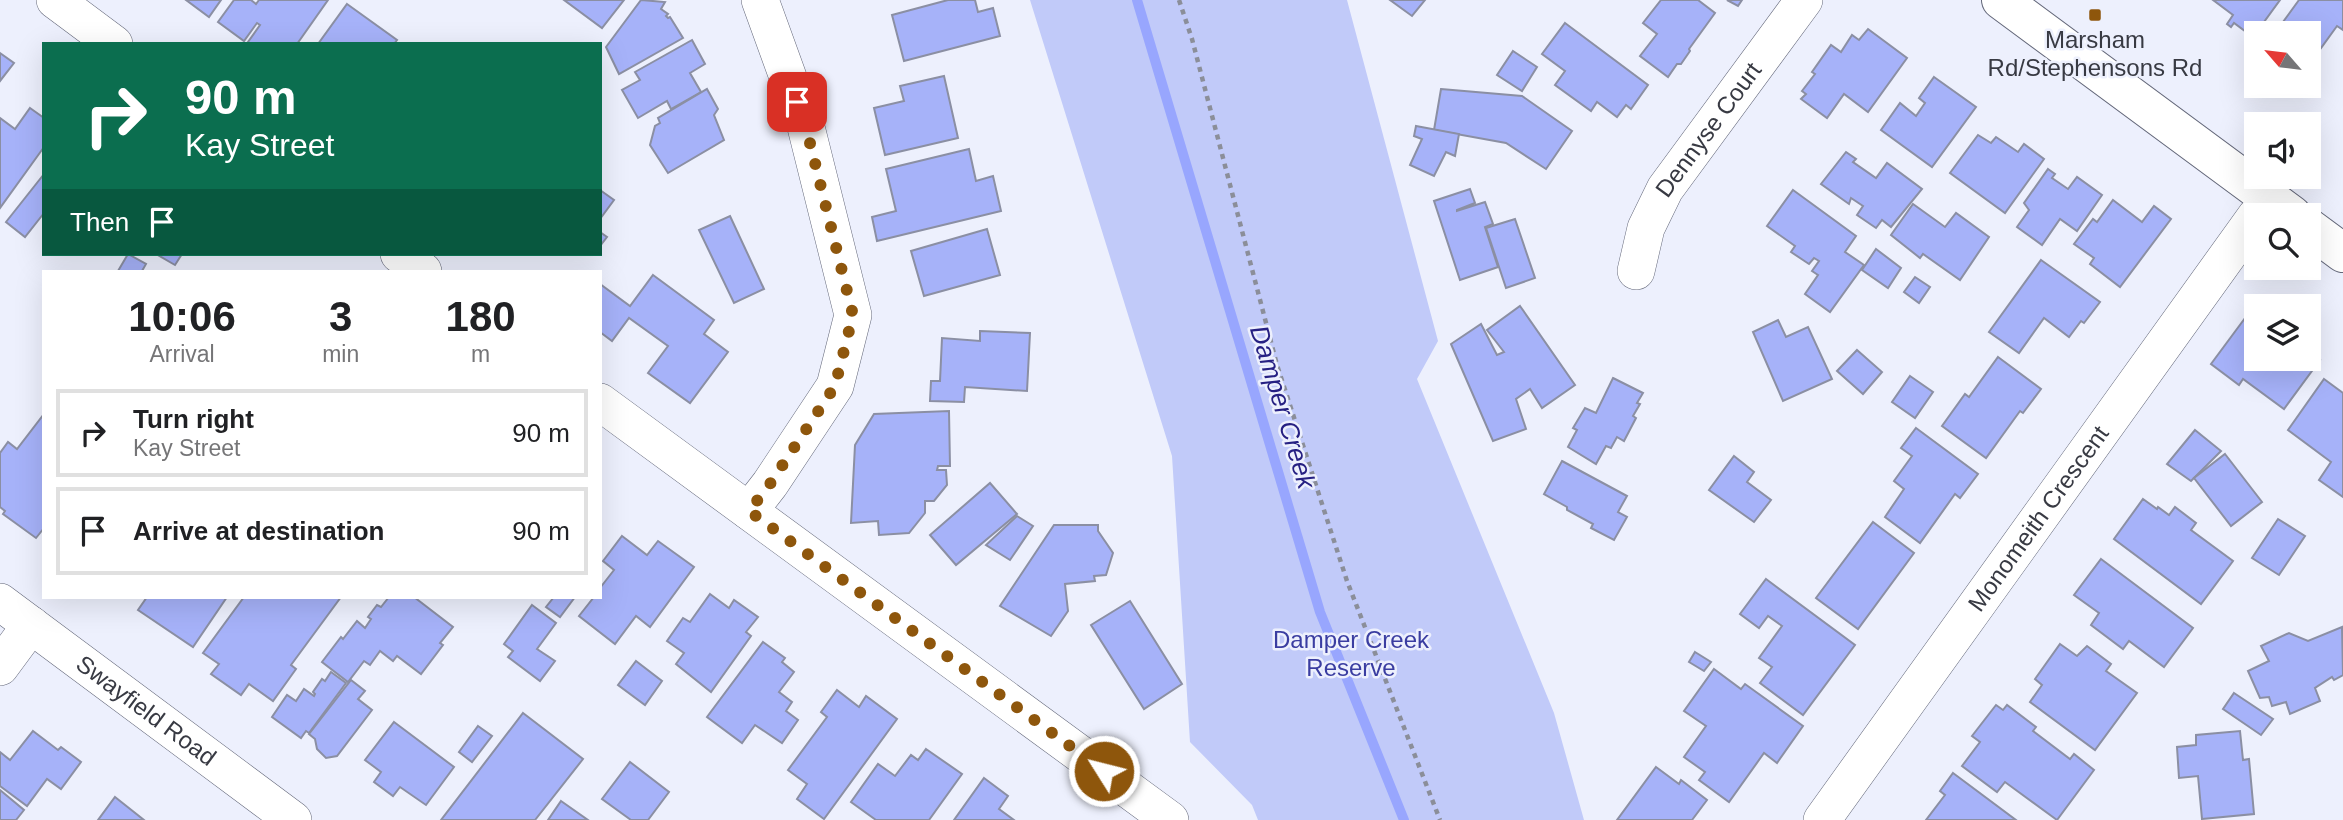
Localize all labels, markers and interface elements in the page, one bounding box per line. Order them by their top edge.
marker: Marsham Rd/Stephensons Rd [2087,7,2103,23]
north arrow [2244,21,2320,98]
map controls [2244,21,2321,371]
place label: Marsham Rd/Stephensons Rd [1988,26,2202,81]
street label: Dennyse Court [1650,57,1767,202]
icon: right [70,70,161,161]
text: 90 m [185,70,297,124]
pin [767,72,827,132]
icon: arrive [778,83,816,121]
button: sound [2244,112,2321,189]
text: Kay Street [185,127,334,163]
icon: arrive [143,203,181,241]
button: search [2244,203,2321,280]
text: Then [70,207,129,237]
text: 10:06 [128,293,236,340]
text: 3 [329,293,352,340]
text: 180 [446,293,516,340]
button: layers [2244,294,2321,371]
water label: Damper Creek [1244,322,1323,494]
text: Arrival [149,341,215,367]
text: min [322,341,359,367]
text: m [471,341,490,367]
text: Turn right [133,404,254,434]
icon: right [74,414,112,452]
text: 90 m [512,418,570,448]
street label: Monomeith Crescent [1962,420,2114,616]
text: Kay Street [133,435,240,461]
icon: arrive [74,512,112,550]
text: Arrive at destination [133,516,384,546]
text: 90 m [512,516,570,546]
park label: Damper Creek Reserve [1273,626,1430,681]
street label: Swayfield Road [71,650,221,771]
position arrow [1067,734,1141,808]

